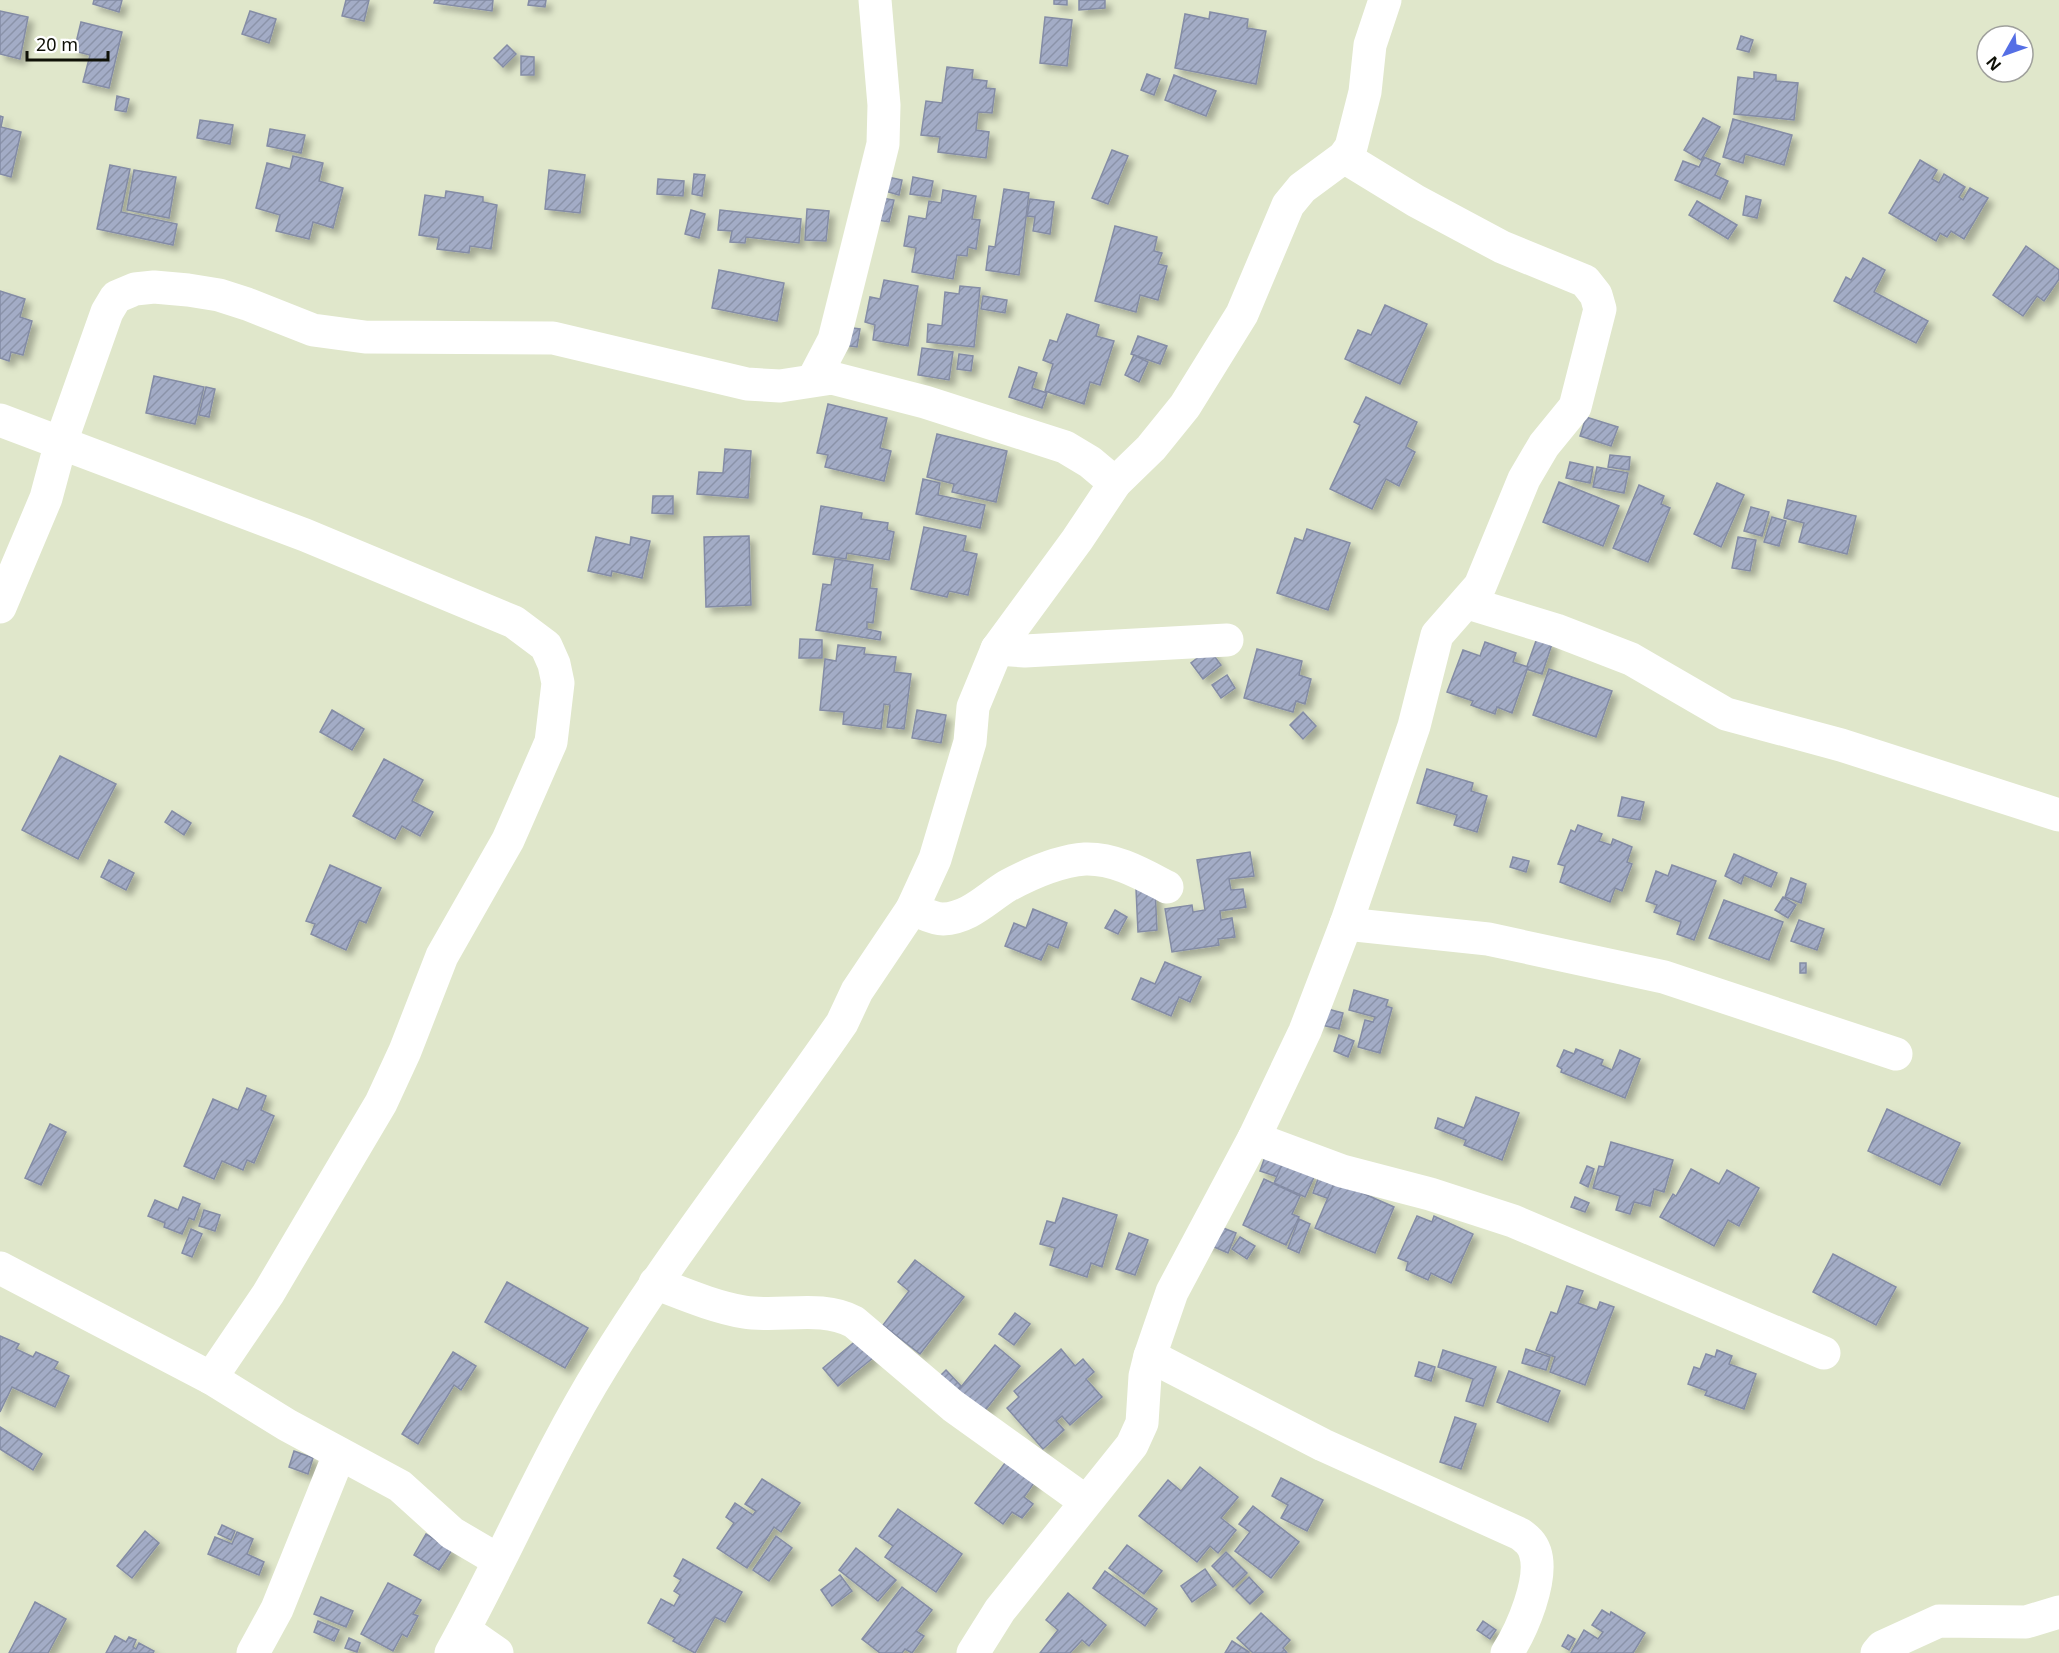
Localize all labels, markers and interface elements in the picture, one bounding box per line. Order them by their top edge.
scale bar [27,24,108,62]
north arrow [1975,24,2035,84]
text: 20 m [36,32,78,56]
text: N [1981,52,2006,76]

